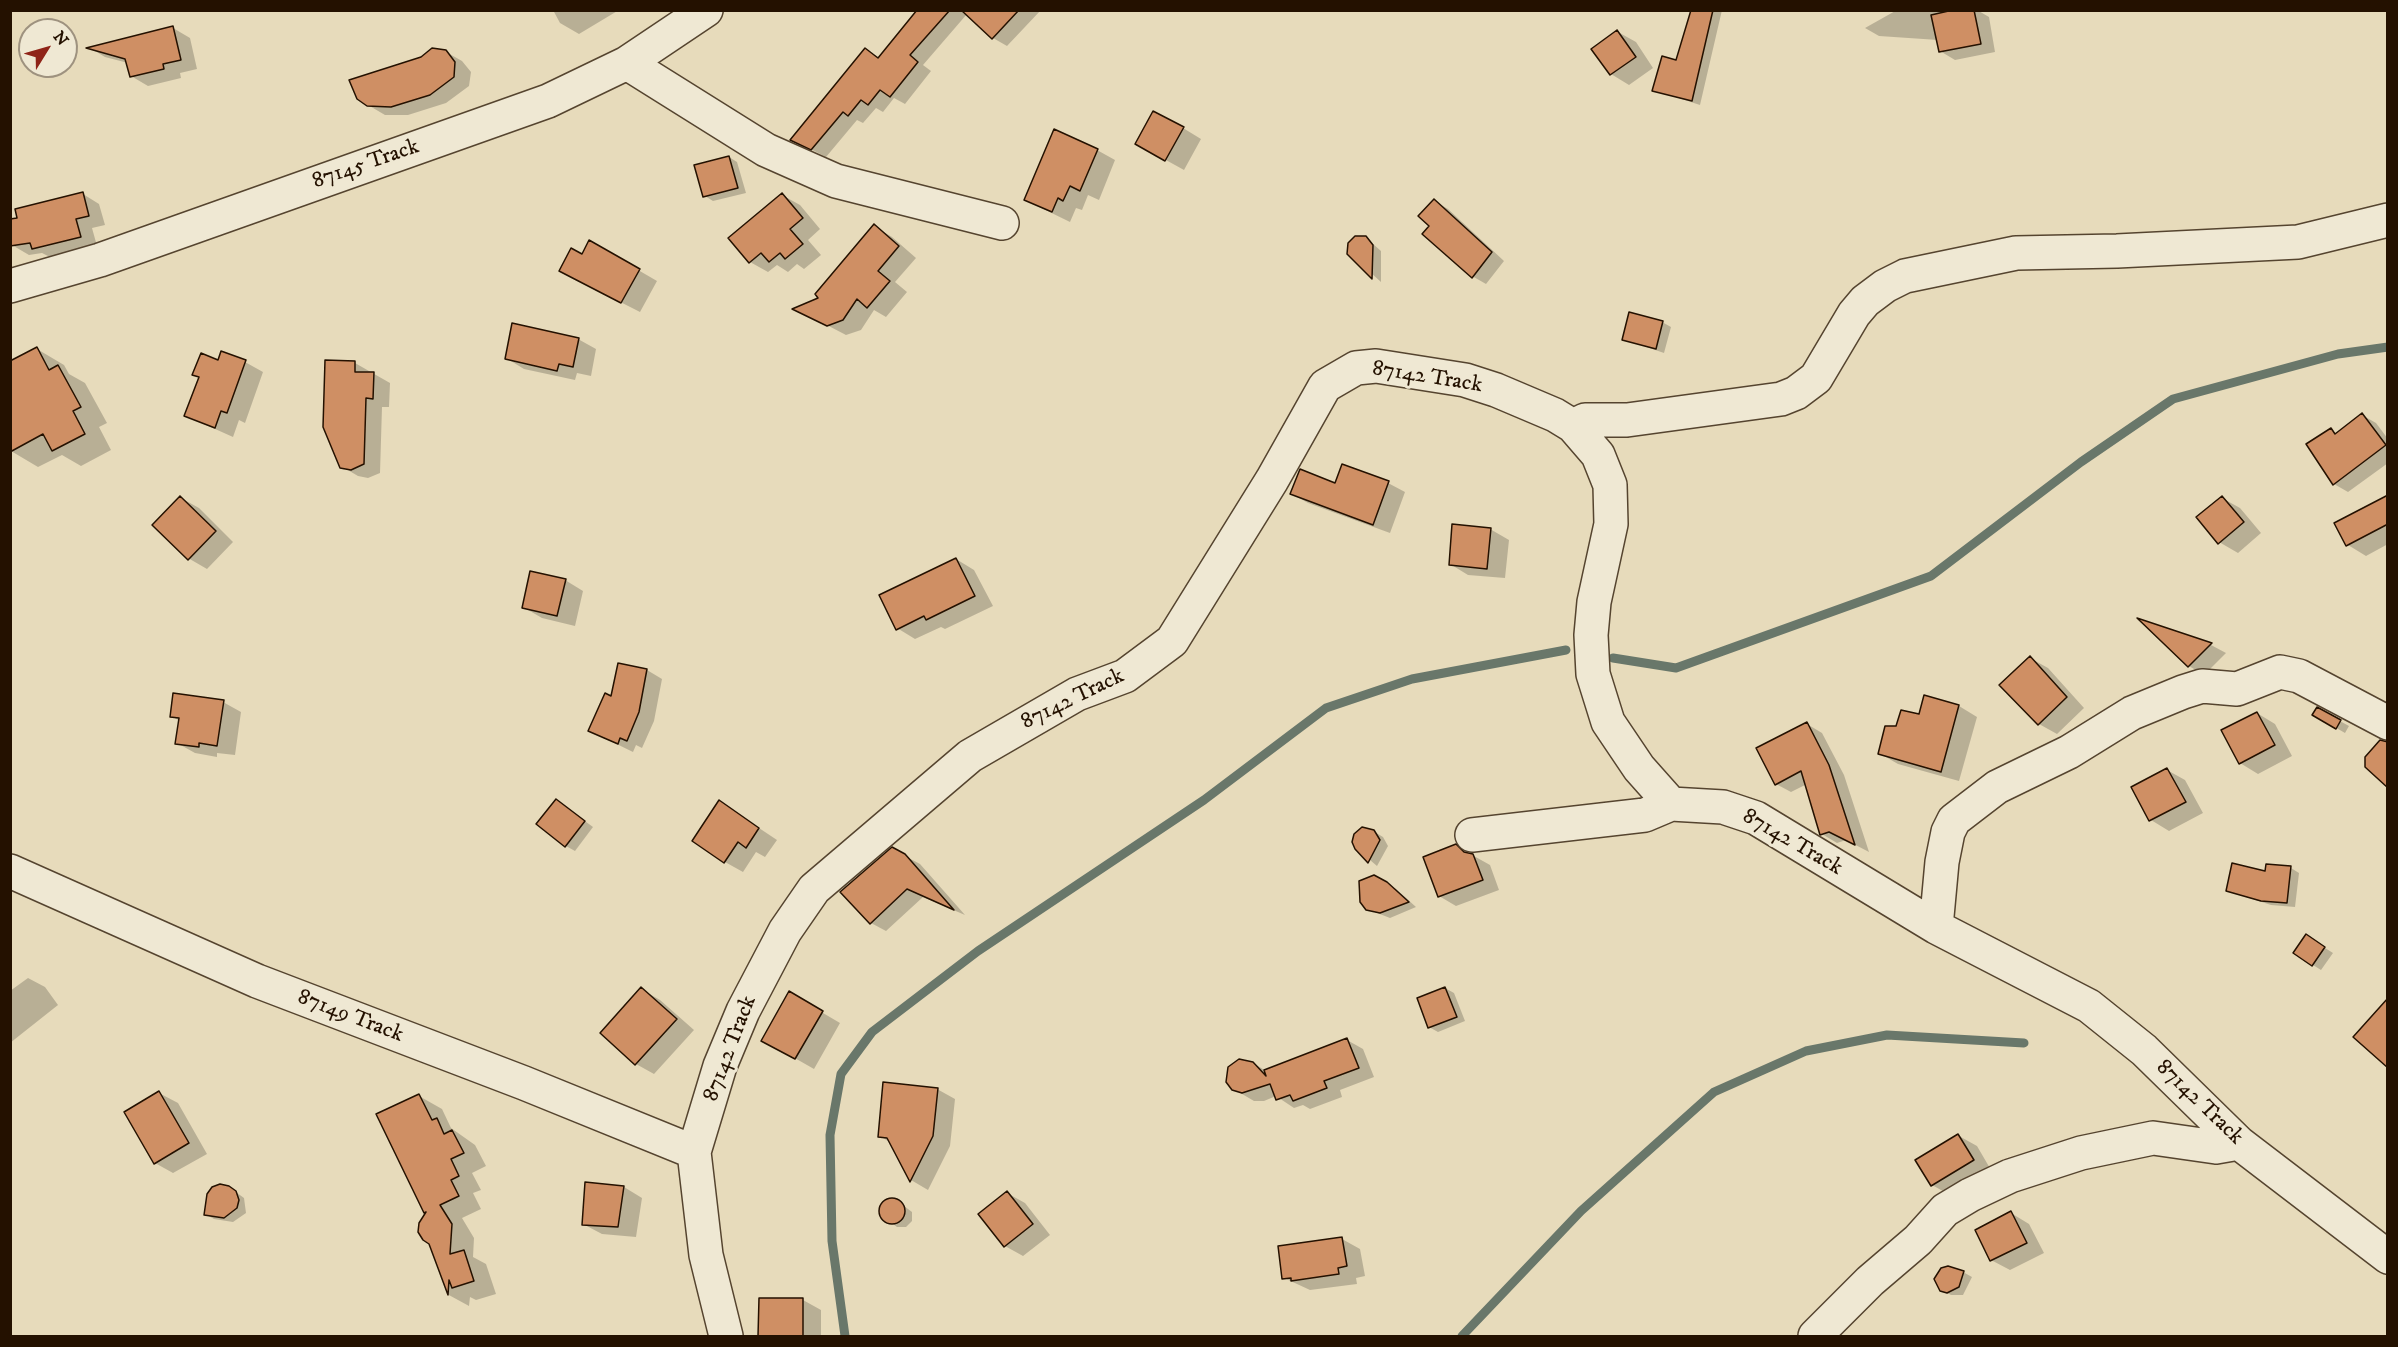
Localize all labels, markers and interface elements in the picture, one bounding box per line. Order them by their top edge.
north arrow [18,18,78,78]
text: N [49,27,73,50]
street label: 87145 Track [309,134,423,196]
street label: 87142 Track [1370,356,1484,400]
street label: 87142 Track [1017,664,1129,736]
street label: 87142 Track [1737,804,1847,882]
street label: 87149 Track [293,985,407,1049]
street label: 87142 Track [699,992,763,1106]
street label: 87142 Track [2150,1055,2248,1151]

